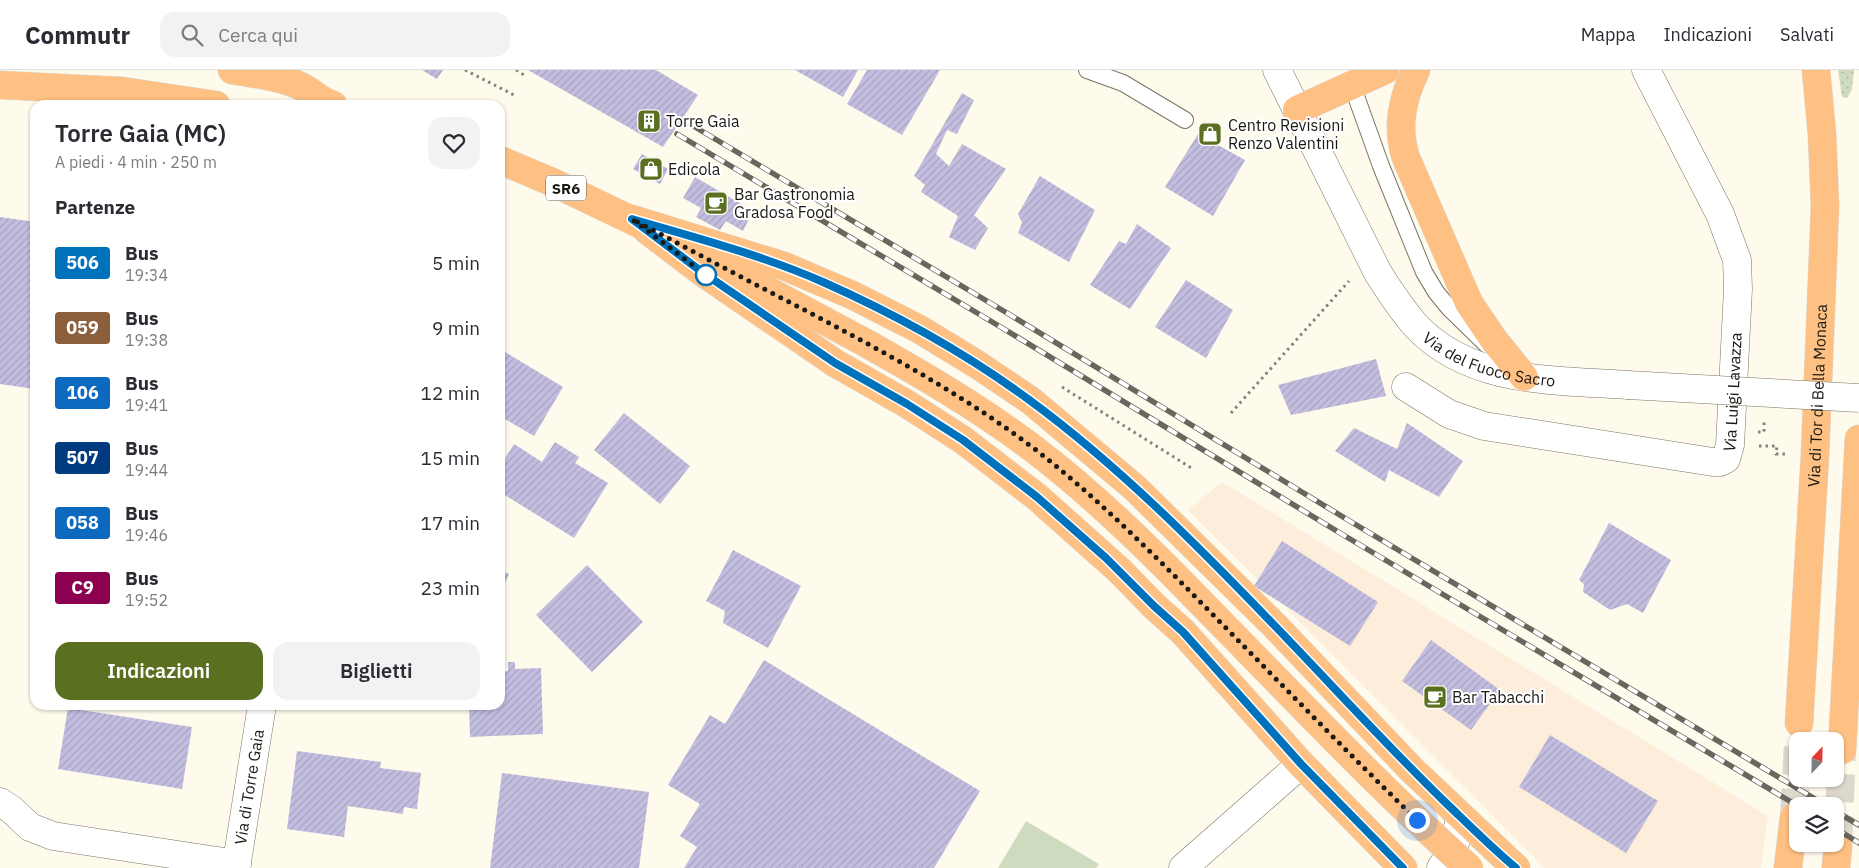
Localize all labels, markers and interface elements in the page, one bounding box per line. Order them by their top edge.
search box [160,12,510,57]
text: Commutr [25,19,130,51]
icon: search [178,21,206,49]
text: Cerca qui [218,23,298,47]
text: Mappa [1581,23,1635,46]
text: Indicazioni [1663,23,1752,46]
text: Salvati [1780,23,1834,46]
building icon: Torre Gaia [636,108,662,134]
place label: Torre Gaia [666,111,740,131]
place label: Centro Revisioni Renzo Valentini [1228,115,1344,153]
text: Torre Gaia (MC) [55,117,226,149]
button: heart [428,117,480,169]
shop icon: Centro Revisioni Renzo Valentini [1197,121,1223,147]
text: A piedi · 4 min · 250 m [55,152,217,172]
shop icon: Edicola [638,156,664,182]
place label: Edicola [668,159,721,179]
road number: SR6 [546,176,586,200]
place label: Bar Gastronomia Gradosa Food [734,184,855,222]
cafe icon: Bar Gastronomia Gradosa Food [703,190,729,216]
text: Partenze [55,195,135,219]
text: Bus [125,241,159,265]
text: 506 [66,251,99,274]
text: 5 min [432,251,480,275]
unlabelled marker [695,264,717,286]
text: 19:34 [125,265,168,285]
street label: Via di Tor di Bella Monaca [1803,303,1831,488]
text: Bus [125,306,159,330]
text: 059 [66,316,99,339]
text: 9 min [432,316,480,340]
street label: Via del Fuoco Sacro [1419,327,1556,391]
text: 19:38 [125,330,168,350]
street label: Via Luigi Lavazza [1719,331,1746,454]
text: Bus [125,371,159,395]
text: 106 [66,381,99,404]
text: 12 min [421,381,480,405]
text: 19:41 [125,395,168,415]
text: Bus [125,436,159,460]
text: 507 [66,446,99,469]
text: 15 min [421,446,480,470]
text: 19:44 [125,460,168,480]
text: Bus [125,501,159,525]
text: 058 [66,511,99,534]
text: 17 min [421,511,480,535]
text: 19:46 [125,525,168,545]
text: Bus [125,566,159,590]
text: C9 [71,576,94,599]
text: 23 min [421,576,480,600]
text: 19:52 [125,590,168,610]
button: Indicazioni [55,642,263,700]
button: Biglietti [273,642,480,700]
cafe icon: Bar Tabacchi [1422,684,1448,710]
place label: Bar Tabacchi [1452,687,1544,707]
street label: Via di Torre Gaia [230,727,268,846]
north arrow [1789,732,1844,788]
map controls [1789,732,1844,852]
button: layers [1789,797,1844,852]
your location [1405,808,1430,833]

